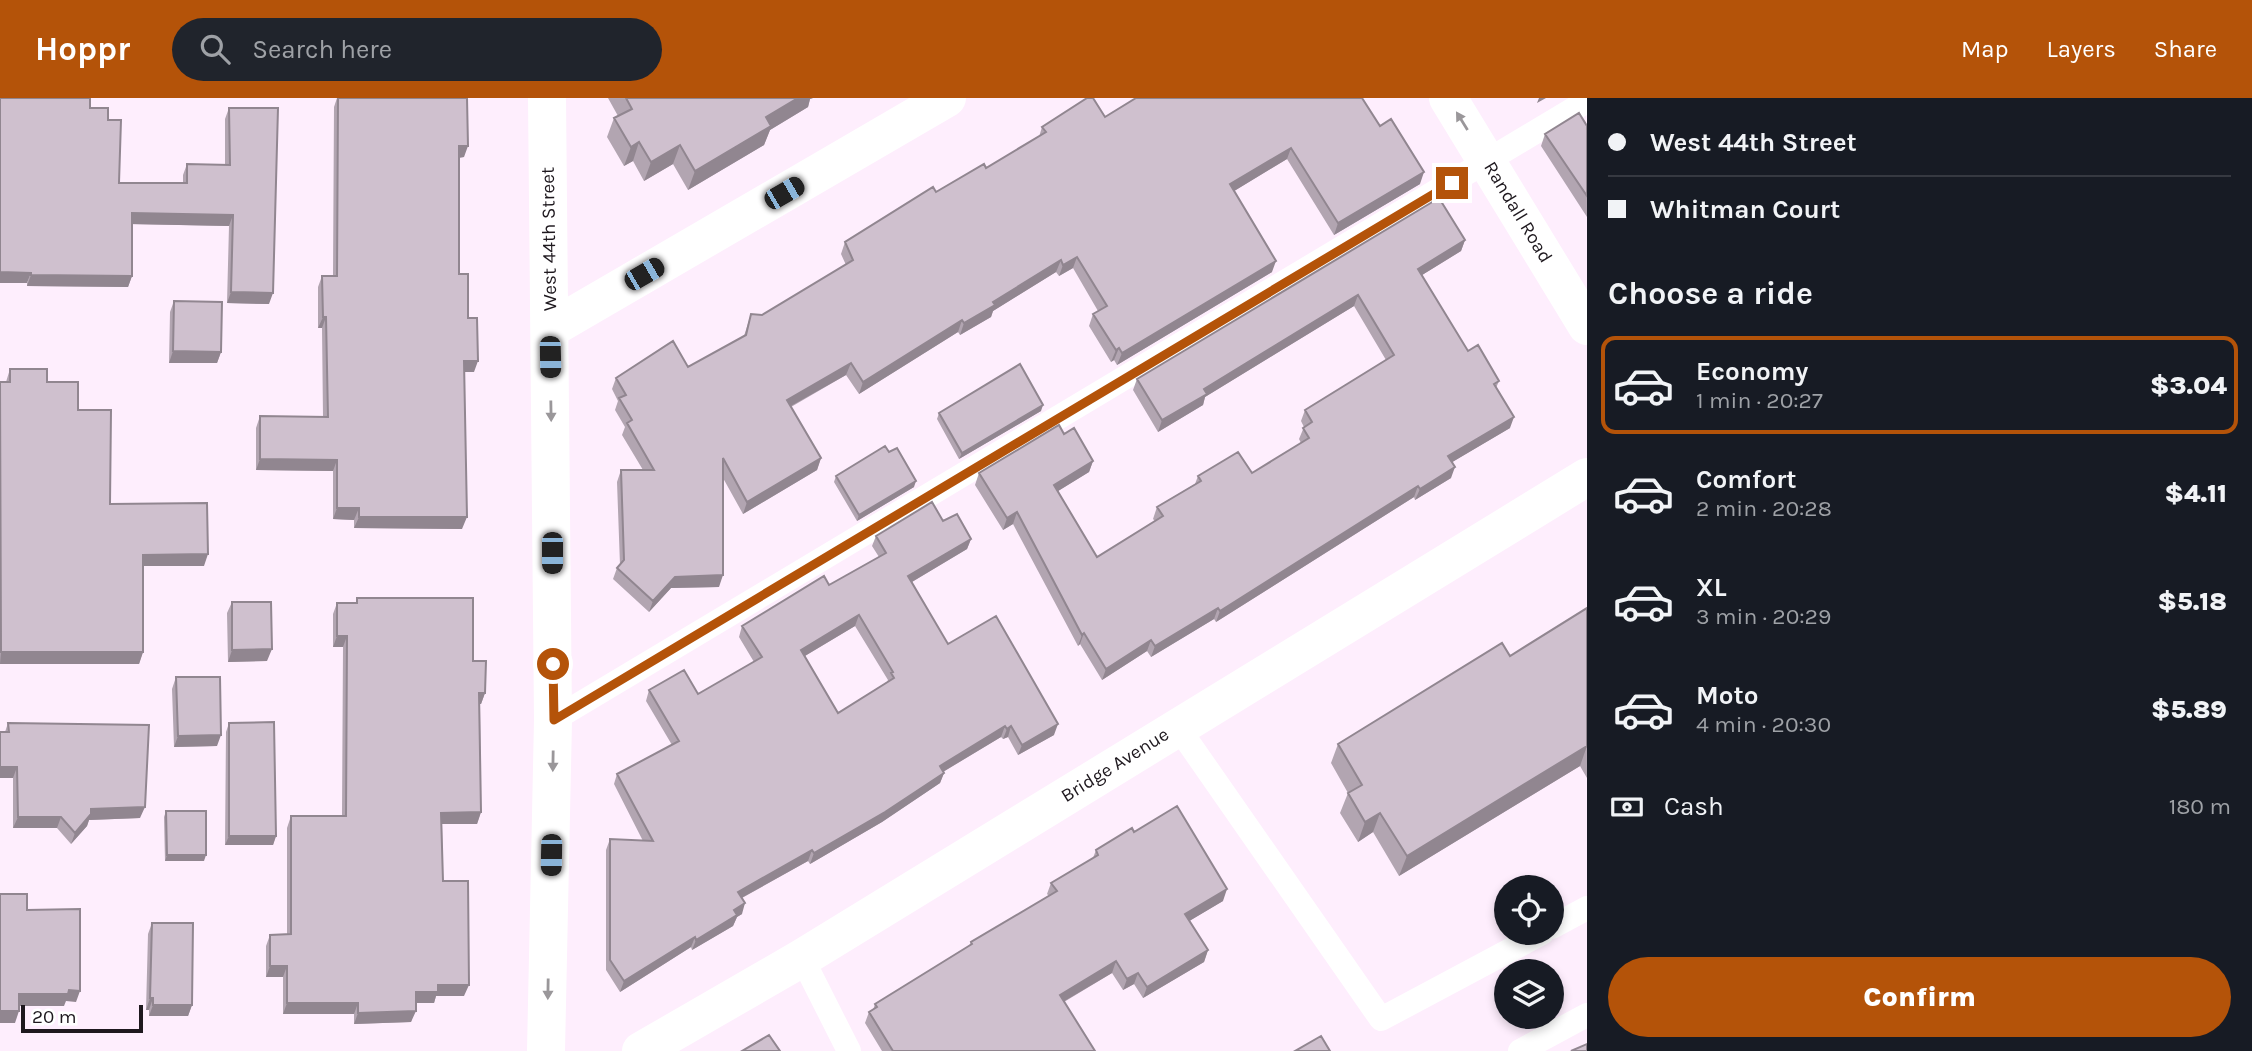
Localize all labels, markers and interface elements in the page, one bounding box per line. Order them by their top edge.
search box [172,18,662,81]
text: Hoppr [35,30,130,68]
icon: search [196,30,234,68]
text: Search here [252,34,392,65]
text: Map [1961,35,2009,63]
text: Layers [2047,35,2116,63]
text: Share [2154,35,2217,63]
one-way arrow [1456,111,1469,131]
text: West 44th Street [1650,127,1857,158]
street label: Randall Road [1479,157,1557,267]
street label: West 44th Street [537,167,561,311]
route end [1436,167,1468,199]
car [761,173,808,213]
text: Whitman Court [1650,194,1840,225]
car [621,254,668,294]
text: Choose a ride [1608,275,1813,312]
car [540,336,561,378]
icon: car [1612,354,1675,417]
text: Economy [1696,356,1808,387]
text: $3.04 [2150,370,2227,401]
text: 1 min · 20:27 [1696,387,1823,414]
one-way arrow [545,400,556,422]
icon: car [1612,462,1675,525]
text: Comfort [1696,464,1797,495]
text: $4.11 [2164,478,2227,509]
text: 2 min · 20:28 [1696,495,1832,522]
car [542,532,563,574]
icon: car [1612,570,1675,633]
text: XL [1696,572,1727,603]
text: $5.18 [2158,586,2227,617]
text: 3 min · 20:29 [1696,603,1831,630]
route start [537,648,569,680]
icon: car [1612,678,1675,741]
text: Moto [1696,680,1758,711]
text: $5.89 [2151,694,2227,725]
text: 4 min · 20:30 [1696,711,1831,738]
street label: Bridge Avenue [1057,723,1173,807]
one-way arrow [547,750,558,772]
icon: cash [1608,788,1646,826]
text: Cash [1664,791,1724,822]
text: 180 m [2169,793,2231,820]
car [541,834,562,876]
map controls [1494,875,1564,1029]
button: locate [1494,875,1564,945]
button: Confirm [1608,957,2231,1037]
button: layers [1494,959,1564,1029]
one-way arrow [542,978,554,1000]
scale bar [21,1002,144,1034]
text: 20 m [32,1006,77,1028]

